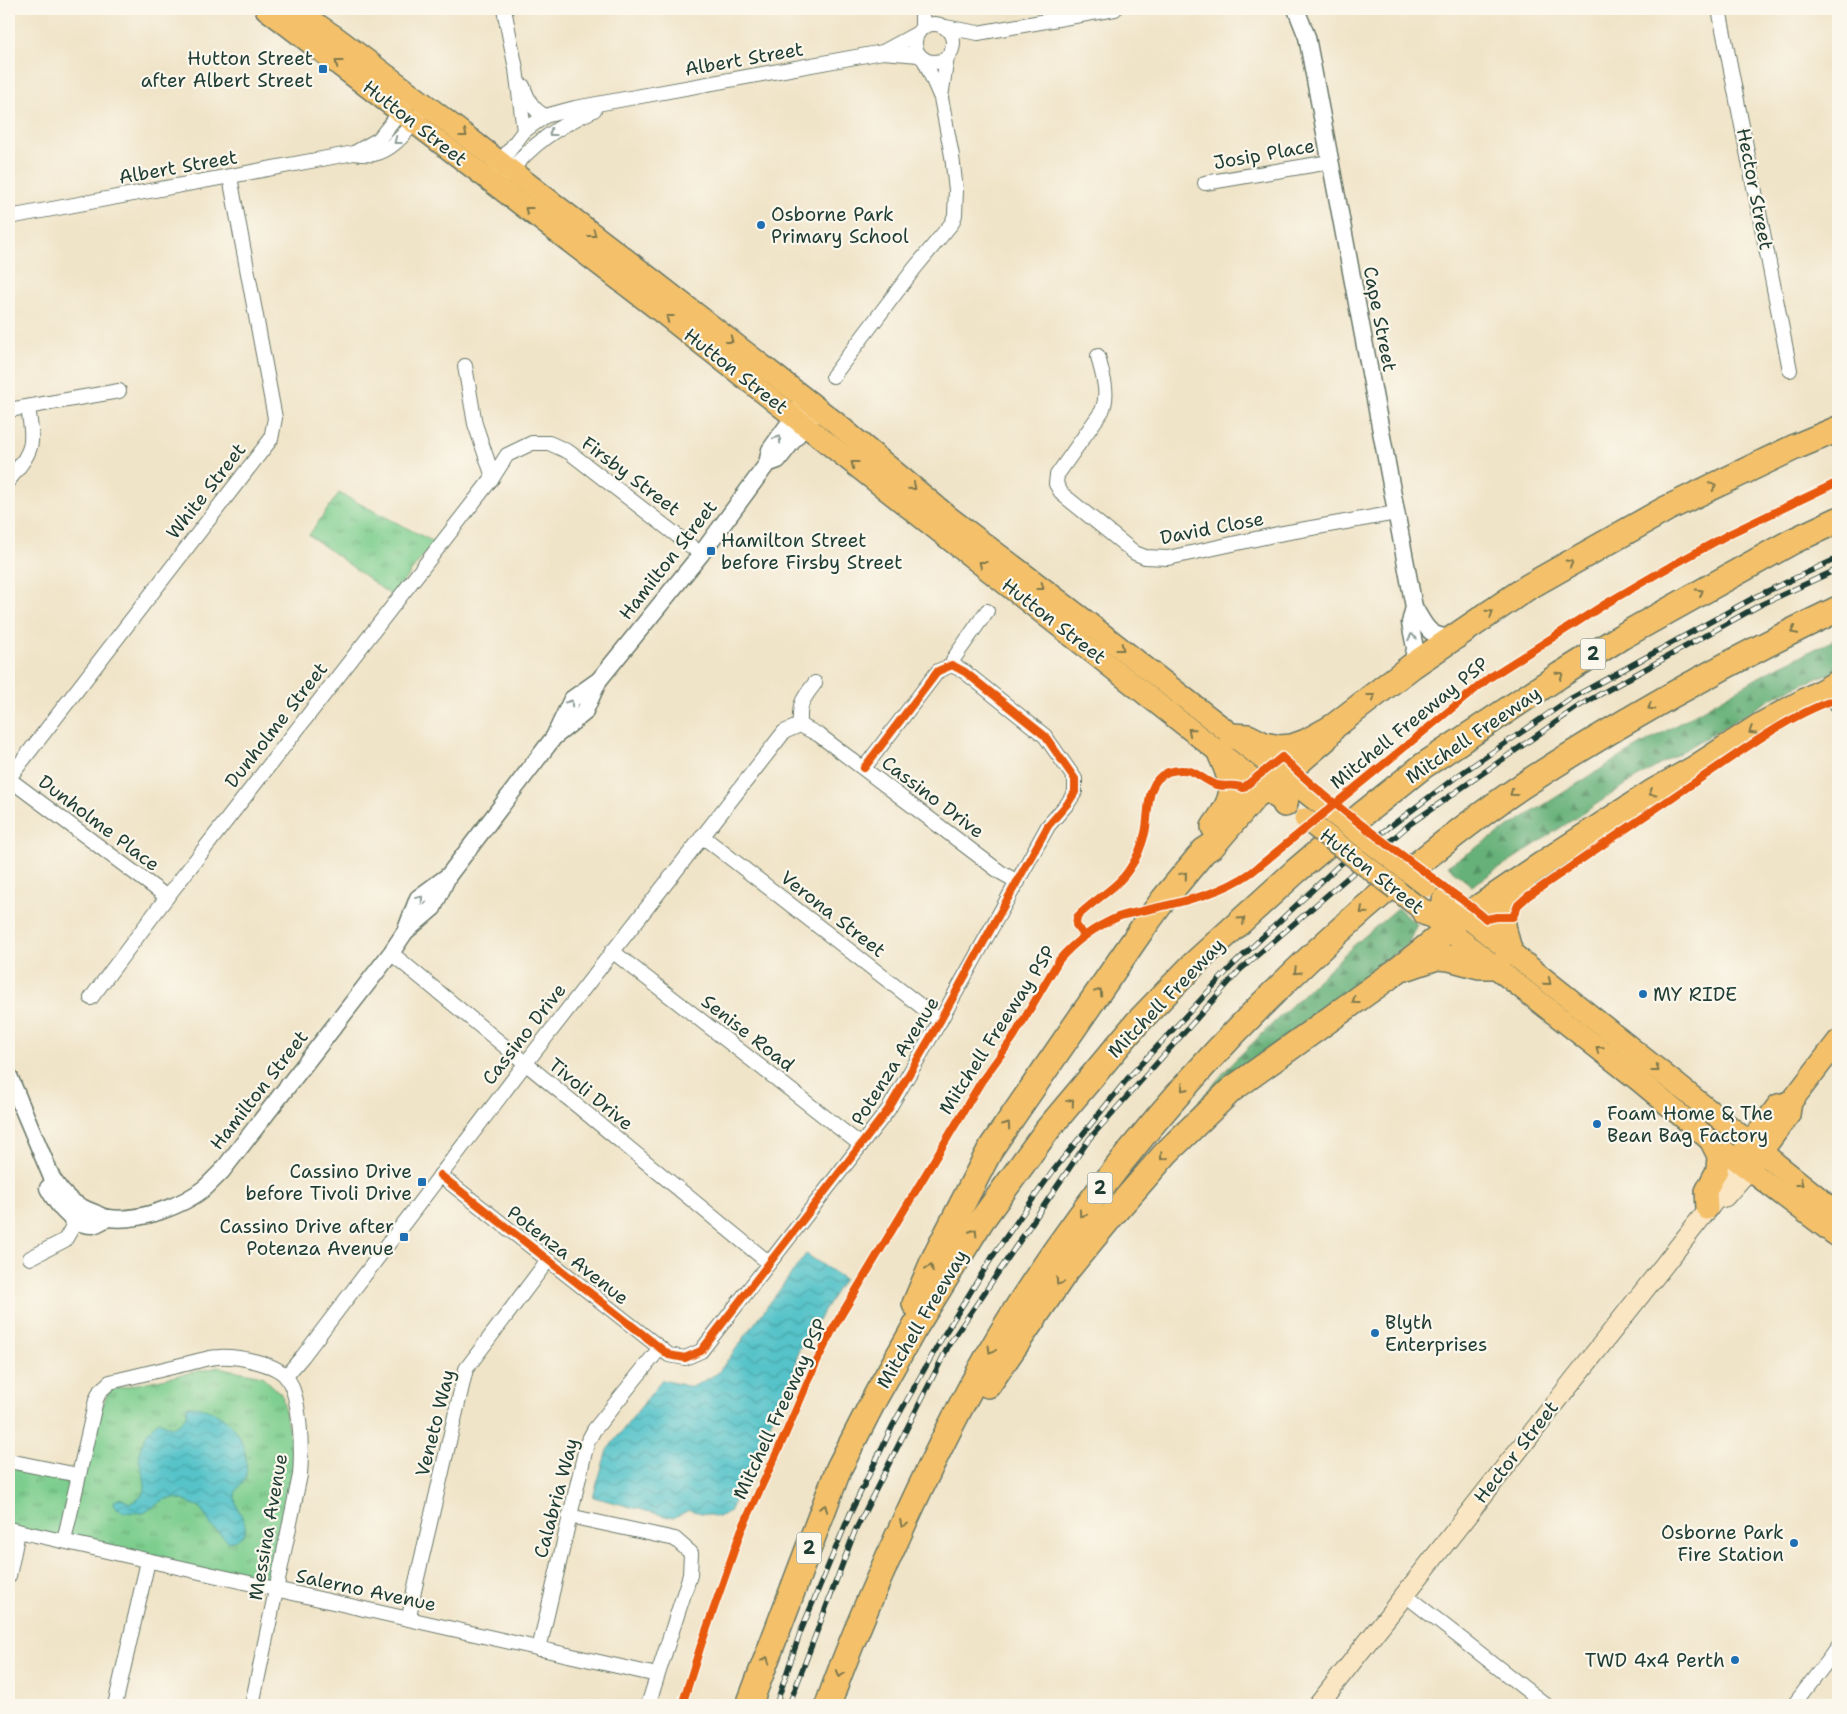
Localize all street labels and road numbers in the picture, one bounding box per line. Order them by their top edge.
street label: Albert Street [683,36,805,82]
street label: Hutton Street [358,74,472,172]
street label: Hector Street [1731,126,1779,252]
street label: Josip Place [1211,133,1317,175]
street label: Albert Street [117,144,239,190]
street label: Cape Street [1358,264,1402,374]
street label: Hutton Street [679,322,793,420]
street label: Firsby Street [577,431,685,521]
street label: White Street [161,438,251,544]
street label: Hamilton Street [613,495,723,625]
street label: David Close [1158,506,1266,550]
street label: Hutton Street [997,572,1111,670]
road number: 2 [1580,639,1606,670]
street label: Mitchell Freeway PSP [1325,652,1493,794]
street label: Dunholme Street [219,657,333,793]
street label: Mitchell Freeway [1401,681,1545,789]
street label: Cassino Drive [877,750,989,844]
street label: Dunholme Place [33,769,165,877]
street label: Hutton Street [1315,822,1429,920]
street label: Verona Street [775,865,891,963]
street label: Mitchell Freeway [1102,933,1230,1063]
street label: Mitchell Freeway PSP [933,941,1061,1119]
street label: Cassino Drive [476,978,572,1090]
street label: Senise Road [696,989,800,1077]
street label: Potenza Avenue [845,992,945,1130]
street label: Hamilton Street [204,1025,314,1155]
street label: Tivoli Drive [543,1052,639,1136]
road number: 2 [1088,1172,1112,1204]
street label: Potenza Avenue [502,1200,634,1310]
street label: Mitchell Freeway [871,1245,973,1393]
street label: Mitchell Freeway PSP [727,1315,833,1503]
street label: Veneto Way [410,1367,460,1479]
street label: Hector Street [1468,1396,1564,1508]
street label: Calabria Way [528,1435,584,1561]
street label: Messina Avenue [243,1452,293,1602]
road number: 2 [796,1532,822,1564]
street label: Salerno Avenue [294,1563,438,1617]

